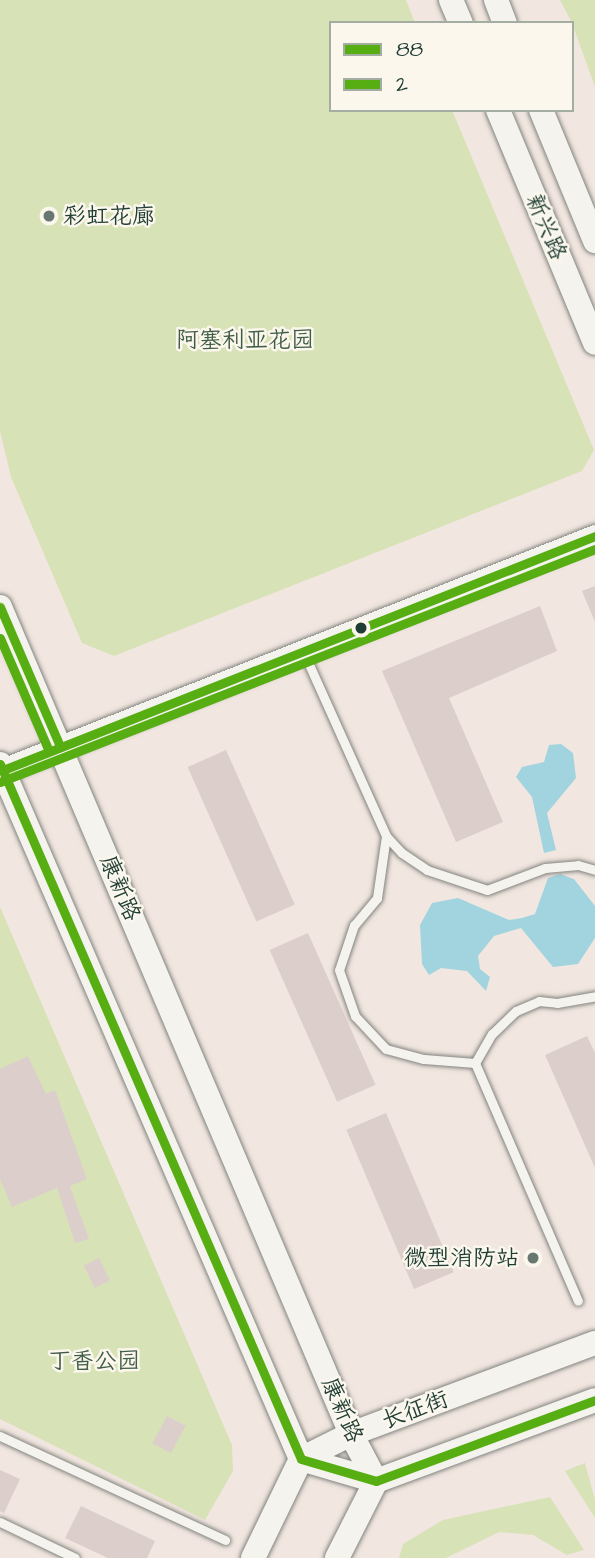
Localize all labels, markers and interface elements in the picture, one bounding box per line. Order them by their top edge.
legend [329,21,574,112]
text: 88 [396,35,423,64]
text: 2 [396,70,408,99]
street label: 新兴路 [520,190,572,264]
place label: 彩虹花廊 [63,202,155,230]
marker: 彩虹花廊 [41,208,57,224]
park label: 阿塞利亚花园 [176,326,314,354]
unlabelled marker [354,621,368,635]
street label: 康新路 [94,851,146,925]
place label: 微型消防站 [404,1244,519,1272]
marker: 微型消防站 [525,1250,541,1266]
park label: 丁香公园 [48,1347,140,1375]
street label: 康新路 [315,1373,369,1447]
street label: 长征街 [378,1385,452,1435]

